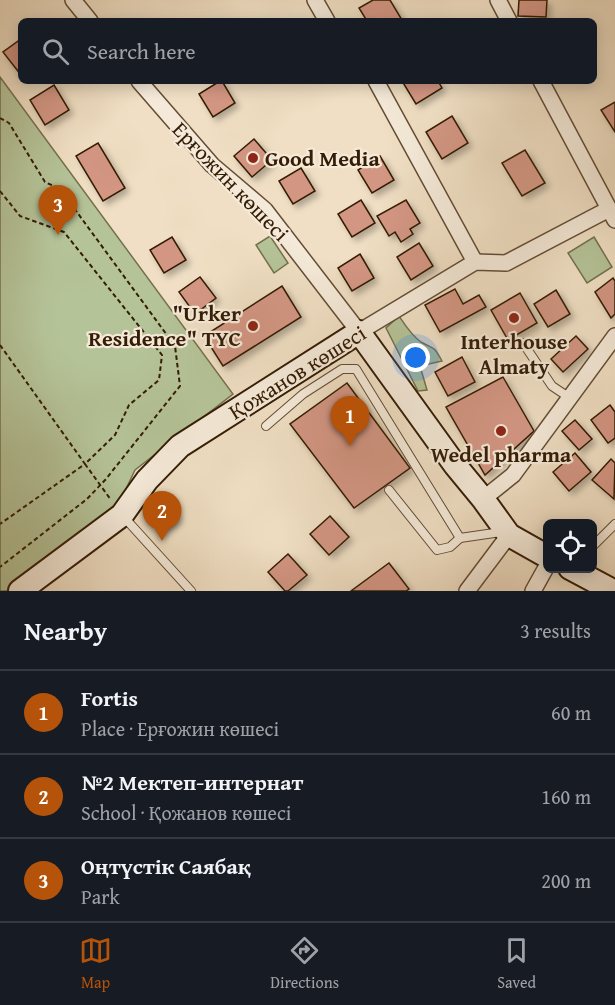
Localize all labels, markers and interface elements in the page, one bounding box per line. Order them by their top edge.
search box [18,18,597,84]
icon: search [39,35,72,68]
text: Search here [87,35,196,67]
street label: Ерғожин көшесі [165,114,297,248]
place label: Good Media [265,142,380,174]
marker: Good Media [246,151,260,165]
pin: 3 [38,186,78,235]
place label: "Urker Residence" ТҮС [88,297,241,354]
marker: Interhouse Almaty [507,311,521,325]
street label: Қожанов көшесі [222,317,372,427]
marker: "Urker Residence" ТҮС [246,319,260,333]
place label: Interhouse Almaty [460,325,568,382]
your location [401,343,430,372]
pin: 1 [330,396,370,446]
marker: Wedel pharma [494,424,508,438]
place label: Wedel pharma [431,438,572,470]
pin: 2 [142,492,182,541]
map controls [543,519,597,573]
button: locate [543,519,597,573]
text: Nearby [24,611,107,650]
text: 3 results [520,616,591,645]
text: Fortis [81,682,138,714]
text: 1 [38,698,49,727]
text: 60 m [551,698,591,727]
text: Place · Ерғожин көшесі [81,714,279,743]
text: №2 Мектеп-интернат [81,766,303,798]
text: 2 [38,782,49,811]
text: 160 m [541,782,591,811]
text: School · Қожанов көшесі [81,798,291,827]
text: Оңтүстік Саябақ [81,850,251,882]
text: 3 [38,866,49,895]
text: 200 m [541,866,591,895]
text: Park [81,882,120,911]
tab: Map [79,934,112,994]
tab: Directions [270,934,339,994]
tab: Saved [497,934,536,994]

